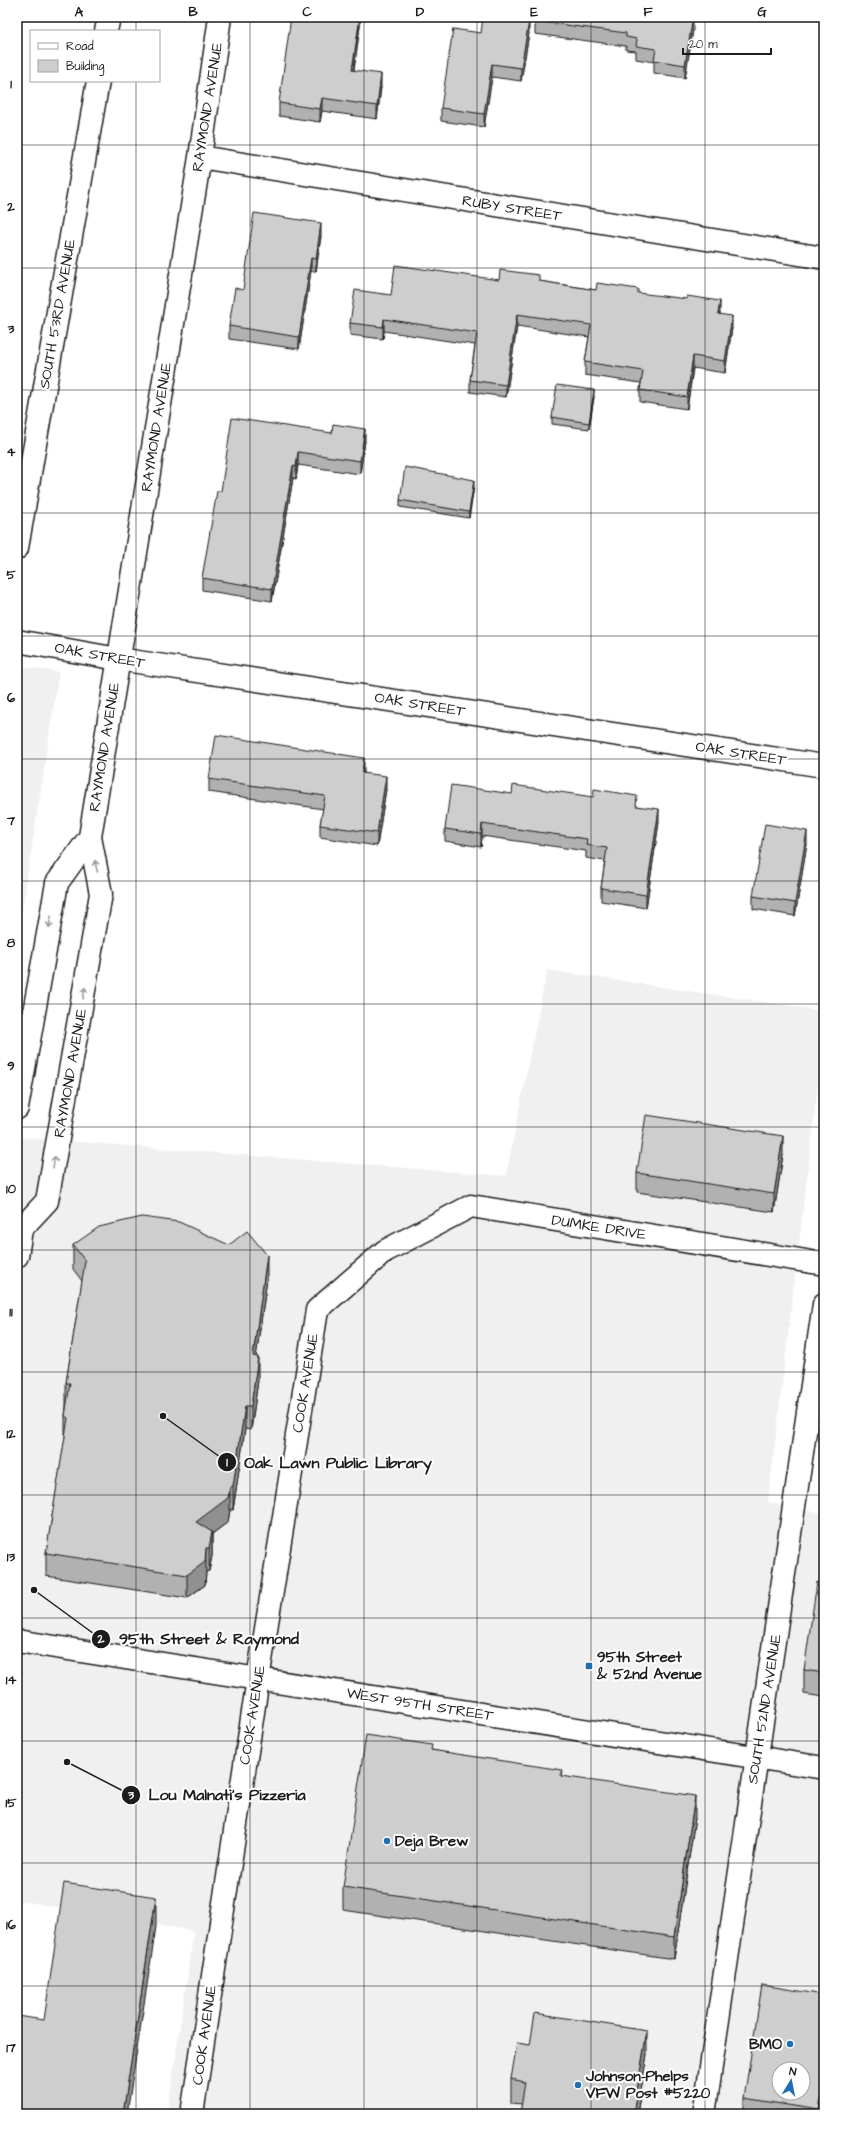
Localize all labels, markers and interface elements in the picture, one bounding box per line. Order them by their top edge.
text: A [75,3,84,21]
text: B [188,3,198,21]
text: C [302,3,312,21]
text: D [416,3,425,21]
text: E [530,3,538,21]
text: F [643,3,653,21]
text: G [757,3,767,21]
legend [30,30,160,82]
scale bar [683,30,771,56]
text: 20 m [689,36,718,53]
text: Road [66,38,94,55]
street label: RAYMOND AVENUE [187,41,228,173]
text: Building [66,58,104,76]
text: 1 [10,75,12,93]
street label: RUBY STREET [461,190,564,227]
text: 2 [6,198,15,216]
street label: SOUTH 53RD AVENUE [34,237,81,391]
text: 3 [7,320,15,338]
street label: RAYMOND AVENUE [136,361,177,493]
text: 4 [7,443,16,461]
text: 5 [6,566,16,584]
street label: OAK STREET [53,637,147,674]
street label: RAYMOND AVENUE [84,681,125,813]
street label: OAK STREET [373,687,467,722]
text: 6 [7,689,16,707]
street label: OAK STREET [694,736,788,771]
text: 7 [6,812,16,830]
one-way arrow [91,860,99,873]
one-way arrow [46,915,54,928]
text: 8 [7,934,16,952]
one-way arrow [80,987,88,1000]
street label: RAYMOND AVENUE [49,1007,92,1139]
text: 9 [7,1057,15,1075]
one-way arrow [50,1156,58,1169]
text: 10 [6,1180,17,1198]
street label: DUMKE DRIVE [550,1210,648,1245]
text: 11 [9,1303,13,1321]
street label: COOK AVENUE [287,1332,324,1434]
text: 12 [6,1425,16,1443]
callout: Oak Lawn Public Library [217,1448,440,1476]
text: Oak Lawn Public Library [244,1452,432,1475]
text: 1 [226,1454,228,1471]
text: 13 [7,1548,16,1566]
callout: 95th Street & Raymond [91,1625,307,1653]
text: 95th Street & Raymond [119,1628,300,1651]
text: 2 [97,1631,105,1648]
street label: SOUTH 52ND AVENUE [742,1633,787,1786]
place label: 95th Street & 52nd Avenue [596,1647,702,1685]
marker: 95th Street & 52nd Avenue [584,1661,594,1671]
street label: COOK AVENUE [234,1664,271,1766]
text: 14 [6,1671,16,1689]
street label: WEST 95TH STREET [345,1683,495,1727]
callout: Lou Malnati's Pizzeria [121,1781,314,1809]
text: Lou Malnati's Pizzeria [148,1784,306,1806]
text: 3 [127,1787,135,1804]
text: 15 [6,1794,17,1812]
place label: Deja Brew [395,1831,468,1852]
marker: Deja Brew [382,1836,392,1846]
text: 16 [6,1916,17,1934]
street label: COOK AVENUE [187,1984,222,2086]
place label: BMO [749,2034,782,2055]
text: 17 [6,2039,17,2057]
marker: BMO [785,2039,795,2049]
north arrow [771,2061,811,2101]
text: N [788,2064,797,2080]
place label: Johnson-Phelps VFW Post #5220 [585,2066,711,2104]
marker: Johnson-Phelps VFW Post #5220 [573,2080,583,2090]

